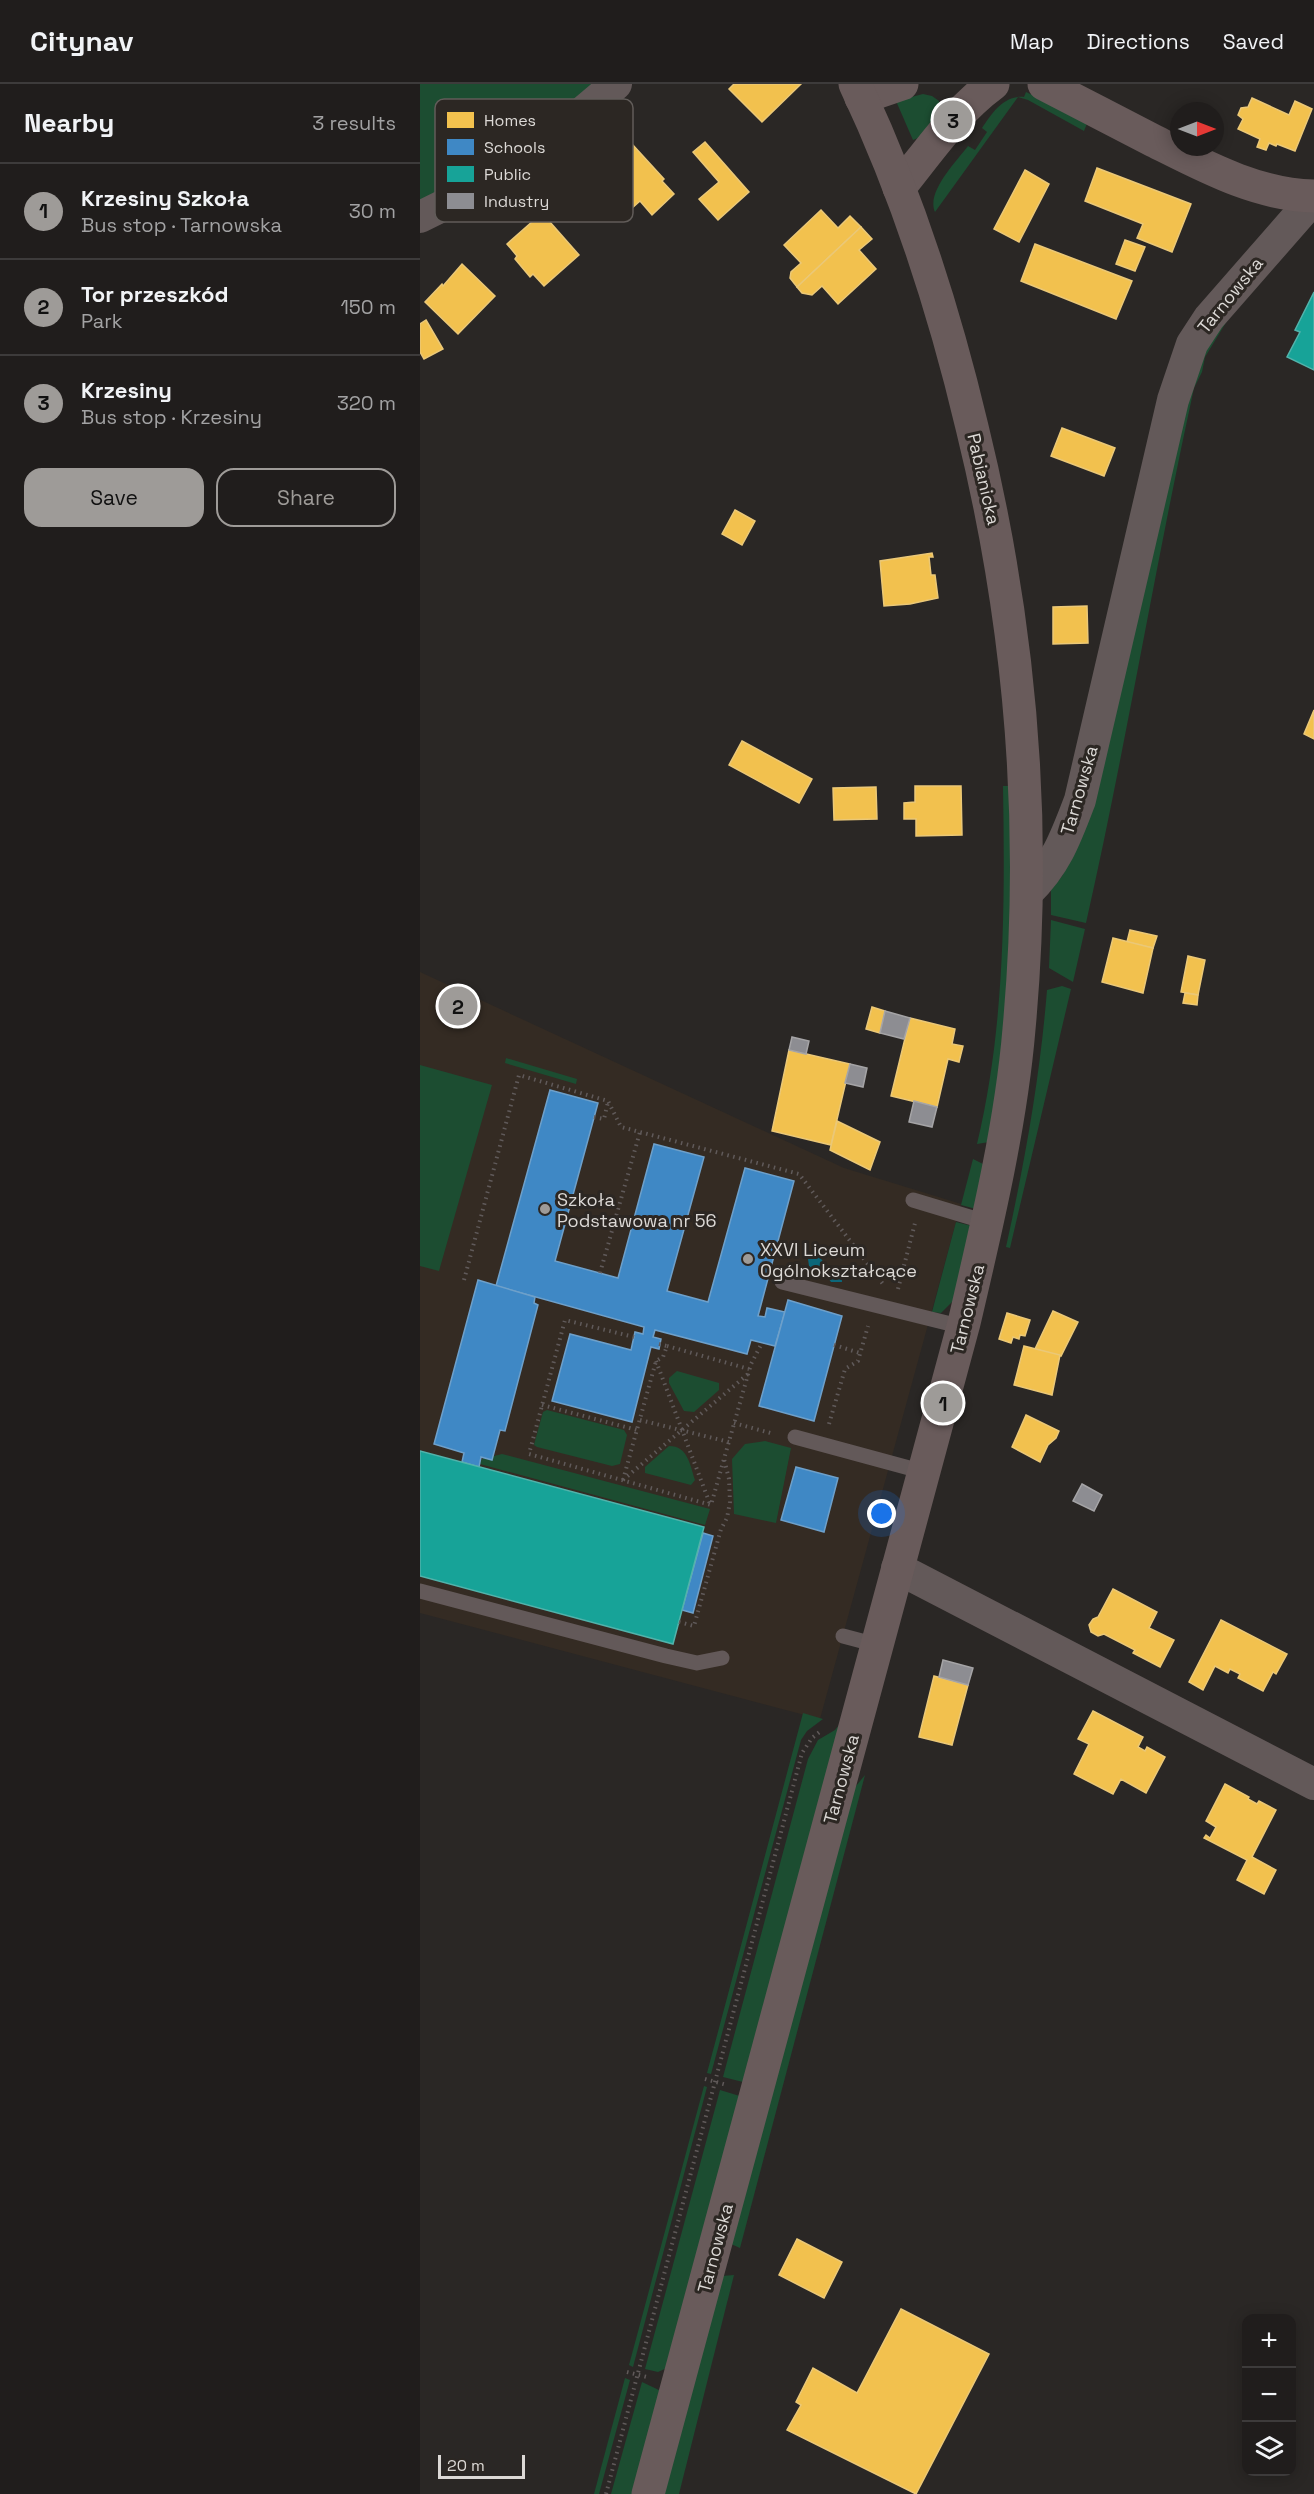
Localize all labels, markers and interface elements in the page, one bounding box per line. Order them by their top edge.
text: Citynav [30,23,134,59]
text: Map [1010,28,1054,55]
text: Directions [1087,28,1190,55]
text: Saved [1223,28,1284,55]
pin: 3 [934,98,972,142]
legend [435,99,633,222]
north arrow [1170,102,1224,156]
text: Nearby [24,106,114,140]
text: 3 results [312,110,396,136]
text: Homes [484,110,536,131]
text: Schools [484,137,545,158]
text: Public [484,164,531,185]
text: Krzesiny Szkoła [81,184,249,212]
text: Industry [484,191,549,212]
text: 1 [39,198,48,224]
text: 30 m [349,198,396,224]
text: Bus stop · Tarnowska [81,212,282,238]
street label: Tarnowska [1192,252,1268,338]
text: Tor przeszkód [81,280,228,308]
text: 2 [38,294,49,320]
text: 150 m [341,294,396,320]
text: Park [81,308,123,334]
text: Krzesiny [81,376,172,404]
text: 3 [37,390,50,416]
text: 320 m [337,390,396,416]
text: Bus stop · Krzesiny [81,404,262,430]
street label: Pabianicka [962,431,1006,527]
button: Save [24,468,204,527]
button: Share [216,468,396,527]
street label: Tarnowska [1055,743,1103,837]
pin: 2 [438,984,477,1028]
place label: Szkoła Podstawowa nr 56 [557,1188,717,1232]
marker: Szkoła Podstawowa nr 56 [538,1202,552,1216]
place label: XXVI Liceum Ogólnokształcące [760,1238,917,1282]
marker: XXVI Liceum Ogólnokształcące [741,1252,755,1266]
street label: Tarnowska [945,1262,989,1356]
pin: 1 [924,1380,962,1426]
your location [867,1499,896,1528]
street label: Tarnowska [818,1732,864,1826]
street label: Tarnowska [692,2201,738,2295]
map controls [1242,2314,1296,2476]
button: + [1242,2314,1296,2368]
button: − [1242,2368,1296,2422]
button: layers [1242,2422,1296,2476]
scale bar [438,2452,525,2480]
text: 20 m [447,2455,485,2476]

